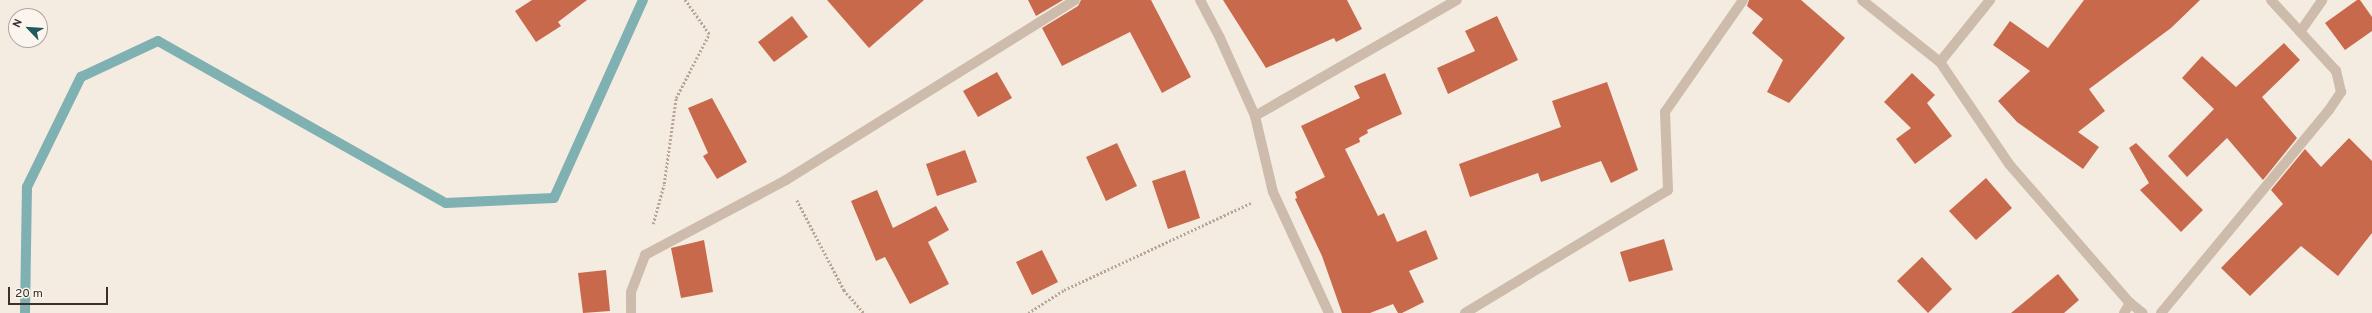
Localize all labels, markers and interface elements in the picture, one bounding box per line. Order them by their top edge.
north arrow [8,8,48,48]
text: N [10,17,26,30]
scale bar [10,279,110,305]
text: 20 m [15,286,43,302]

